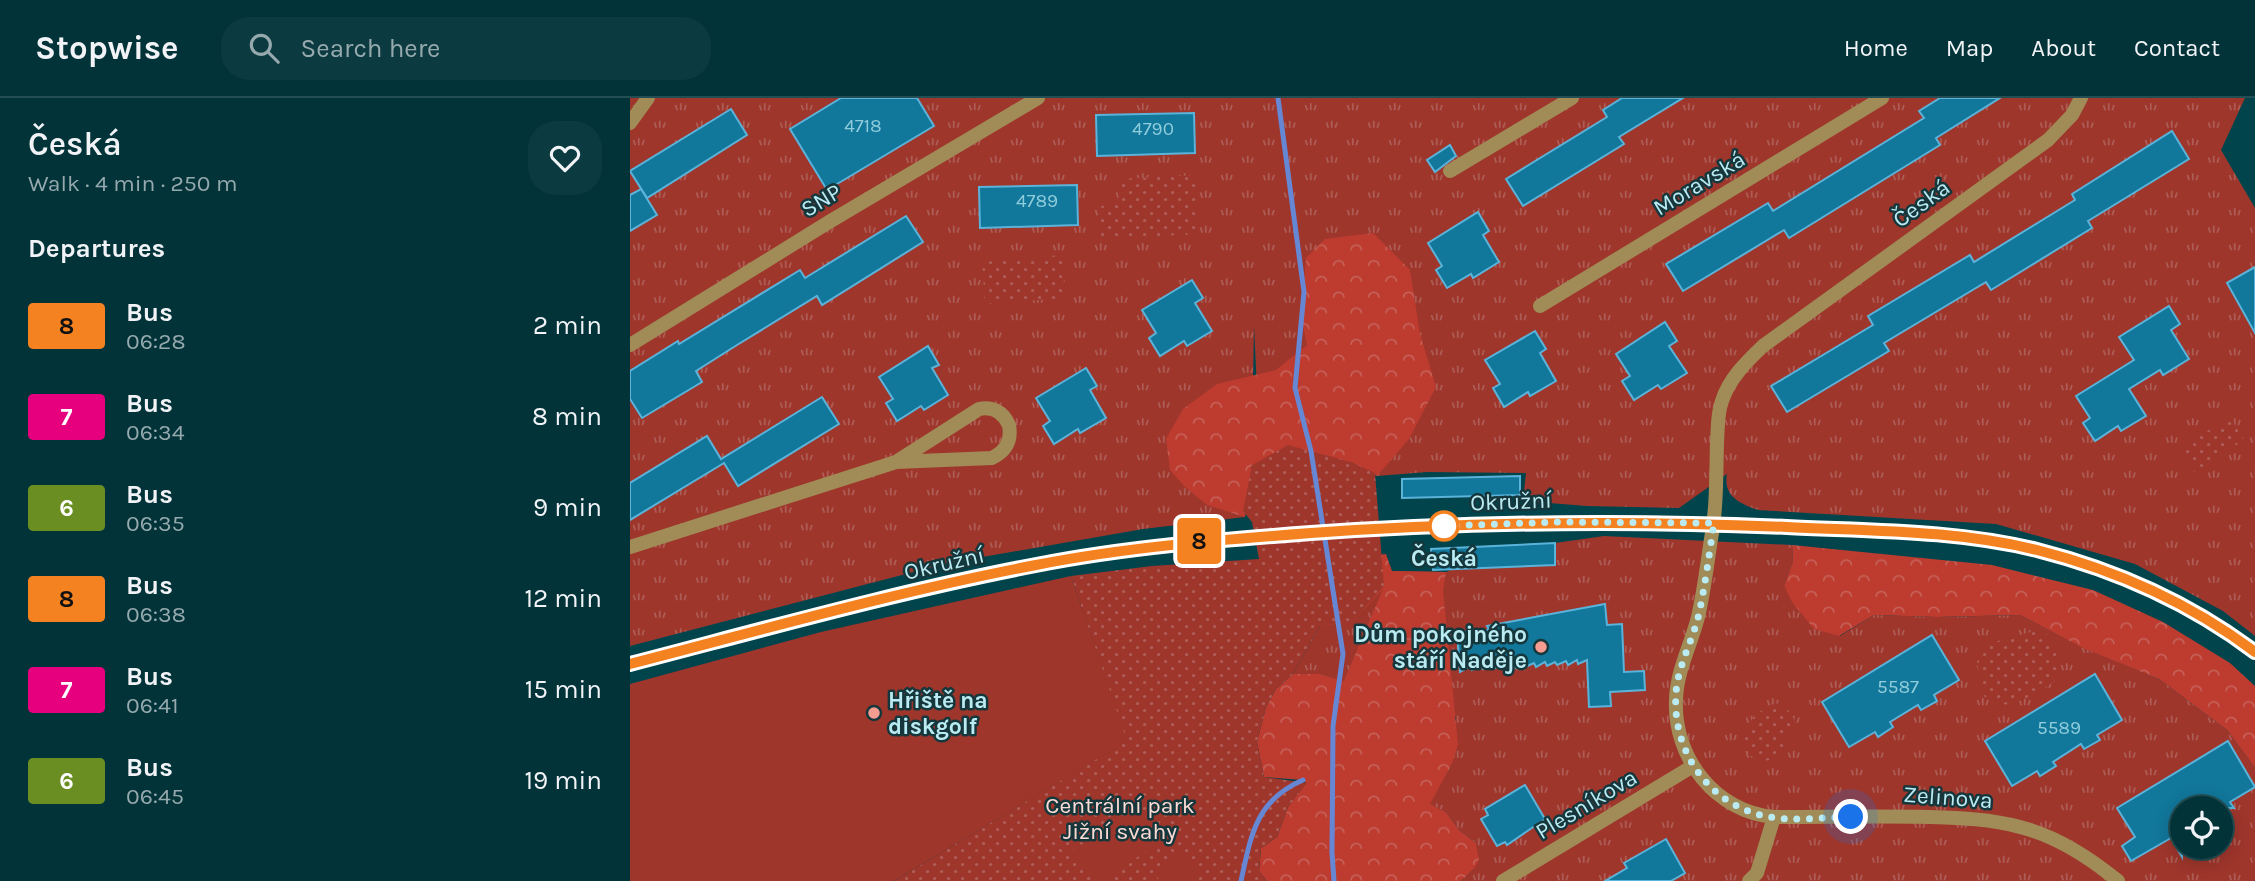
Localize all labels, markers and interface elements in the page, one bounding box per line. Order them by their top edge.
search box [221,17,711,80]
text: Stopwise [35,29,179,67]
icon: search [245,29,283,67]
text: Search here [301,33,440,64]
text: Home [1844,34,1908,62]
text: Map [1946,34,1993,62]
text: About [2031,34,2096,62]
text: Contact [2134,34,2220,62]
house number: 4718 [844,115,882,137]
house number: 4790 [1132,118,1174,140]
button: heart [528,121,602,195]
text: Česká [28,125,122,163]
street label: Moravská [1648,146,1750,221]
text: Walk · 4 min · 250 m [28,170,237,197]
street label: Česká [1888,174,1955,233]
street label: SNP [796,178,846,223]
house number: 4789 [1016,190,1058,212]
text: Departures [28,233,165,264]
text: Bus [126,297,173,328]
text: 2 min [533,310,602,341]
text: 8 [59,312,74,340]
text: 06:28 [126,328,186,355]
text: Bus [126,388,173,419]
text: 8 min [532,401,602,432]
text: 7 [61,403,72,431]
text: 06:34 [126,419,185,446]
text: Bus [126,479,173,510]
street label: Okružní [1470,487,1552,516]
text: 9 min [533,492,602,523]
text: 6 [59,494,74,522]
text: 06:35 [126,510,185,537]
marker: Česká [1429,511,1459,541]
line badge: 8 [1176,518,1222,564]
text: 8 [1191,527,1207,555]
street label: Okružní [901,541,987,586]
place label: Česká [1411,543,1477,572]
text: Bus [126,570,173,601]
text: 12 min [524,583,602,614]
text: 8 [59,585,74,613]
text: 06:38 [126,601,186,628]
place label: Dům pokojného stáří Naděje [1354,621,1527,674]
marker: Dům pokojného stáří Naděje [1533,639,1549,655]
text: Bus [126,661,173,692]
text: 15 min [525,674,602,705]
text: 7 [61,676,72,704]
house number: 5587 [1877,676,1919,698]
place label: Hřiště na diskgolf [888,687,988,740]
text: 06:41 [126,692,179,719]
marker: Hřiště na diskgolf [866,705,882,721]
house number: 5589 [2037,717,2081,739]
text: Bus [126,752,173,783]
street label: Plesníkova [1531,764,1642,845]
text: 19 min [524,765,602,796]
text: 6 [59,767,74,795]
street label: Zelinova [1902,781,1993,814]
text: 06:45 [126,783,184,810]
park label: Centrální park Jižní svahy [1045,792,1195,845]
map controls [2170,796,2233,859]
button: locate [2170,796,2233,859]
your location [1833,799,1868,834]

